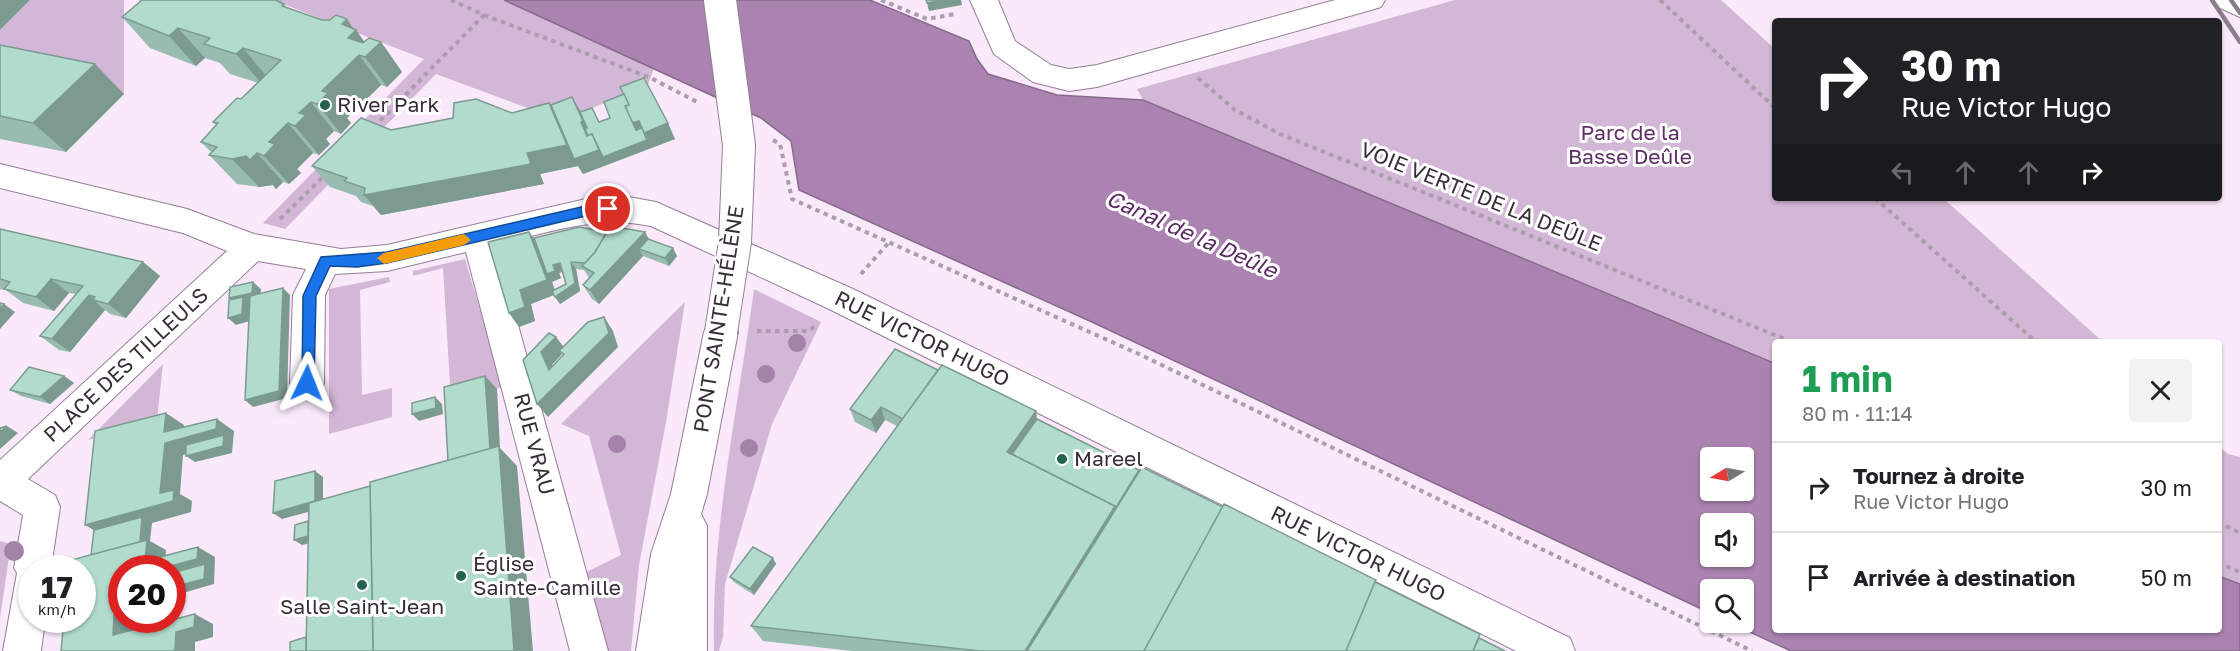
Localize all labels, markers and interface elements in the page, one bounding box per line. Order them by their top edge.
text: 30 m [1901,40,2001,90]
icon: right [1802,42,1880,120]
place label: River Park [337,91,439,117]
text: Rue Victor Hugo [1901,91,2112,123]
marker: River Park [318,98,332,112]
park label: Parc de la Basse Deûle [1568,119,1692,169]
street label: VOIE VERTE DE LA DEÛLE [1357,136,1606,256]
icon: left [1886,156,1919,189]
icon: ahead [1949,156,1982,189]
icon: ahead [2012,156,2045,189]
icon: right [2075,156,2108,189]
pin [582,183,633,234]
water label: Canal de la Deûle [1103,184,1284,284]
icon: arrive [591,192,624,225]
street label: PONT SAINTE-HÉLÈNE [687,203,749,434]
street label: PLACE DES TILLEULS [38,281,213,447]
street label: RUE VICTOR HUGO [831,284,1014,392]
position arrow [275,351,339,415]
text: 1 min [1802,357,1893,400]
button: close [2129,359,2192,422]
street label: RUE VRAU [509,390,561,498]
text: 80 m · 11:14 [1802,401,1913,425]
place label: Mareel [1074,445,1143,471]
north arrow [1700,447,1754,501]
map controls [1700,447,1754,633]
marker: Mareel [1055,452,1069,466]
text: Tournez à droite [1853,462,2024,489]
icon: right [1802,471,1835,504]
text: 30 m [2141,474,2192,501]
text: Rue Victor Hugo [1853,489,2009,513]
street label: RUE VICTOR HUGO [1267,499,1450,607]
button: sound [1700,513,1754,567]
place label: Église Sainte-Camille [473,550,621,600]
speed limit sign: 20 [108,555,186,633]
icon: arrive [1802,561,1835,594]
text: Arrivée à destination [1853,564,2075,591]
text: 50 m [2141,564,2192,591]
text: 17 [41,569,73,605]
marker: Église Sainte-Camille [454,569,468,583]
marker: Salle Saint-Jean [355,578,369,592]
button: search [1700,579,1754,633]
place label: Salle Saint-Jean [280,593,444,619]
text: km/h [38,600,76,618]

